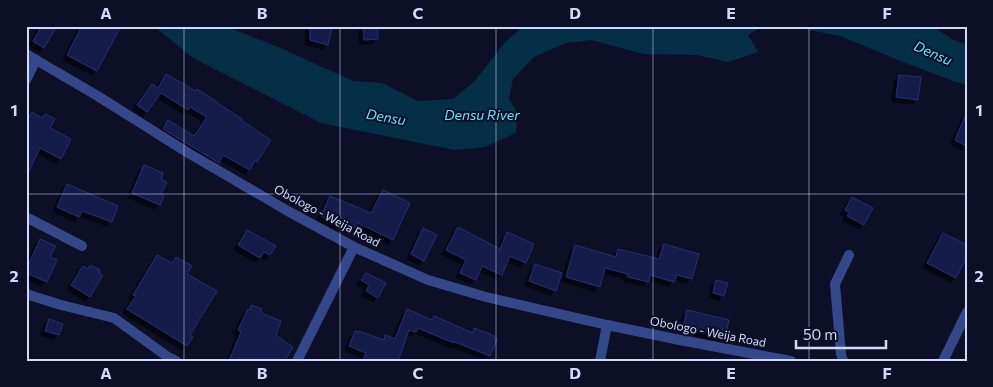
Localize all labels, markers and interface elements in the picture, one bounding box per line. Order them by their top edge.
text: A [100,3,112,22]
text: B [257,3,268,22]
text: C [413,3,424,22]
text: D [569,3,581,22]
text: E [726,3,736,22]
text: F [882,3,892,22]
water label: Densu [912,37,955,68]
text: 1 [10,100,18,119]
text: 1 [975,100,983,119]
water label: Densu [365,105,407,128]
water label: Densu River [444,106,520,123]
street label: Obologo - Weija Road [272,181,383,249]
text: 2 [9,266,19,285]
text: 2 [974,266,984,285]
street label: Obologo - Weija Road [649,313,768,349]
scale bar [796,317,886,349]
text: 50 m [803,325,837,343]
text: A [100,363,112,382]
text: B [257,363,268,382]
text: C [413,363,424,382]
text: D [569,363,581,382]
text: E [726,363,736,382]
text: F [882,363,892,382]

